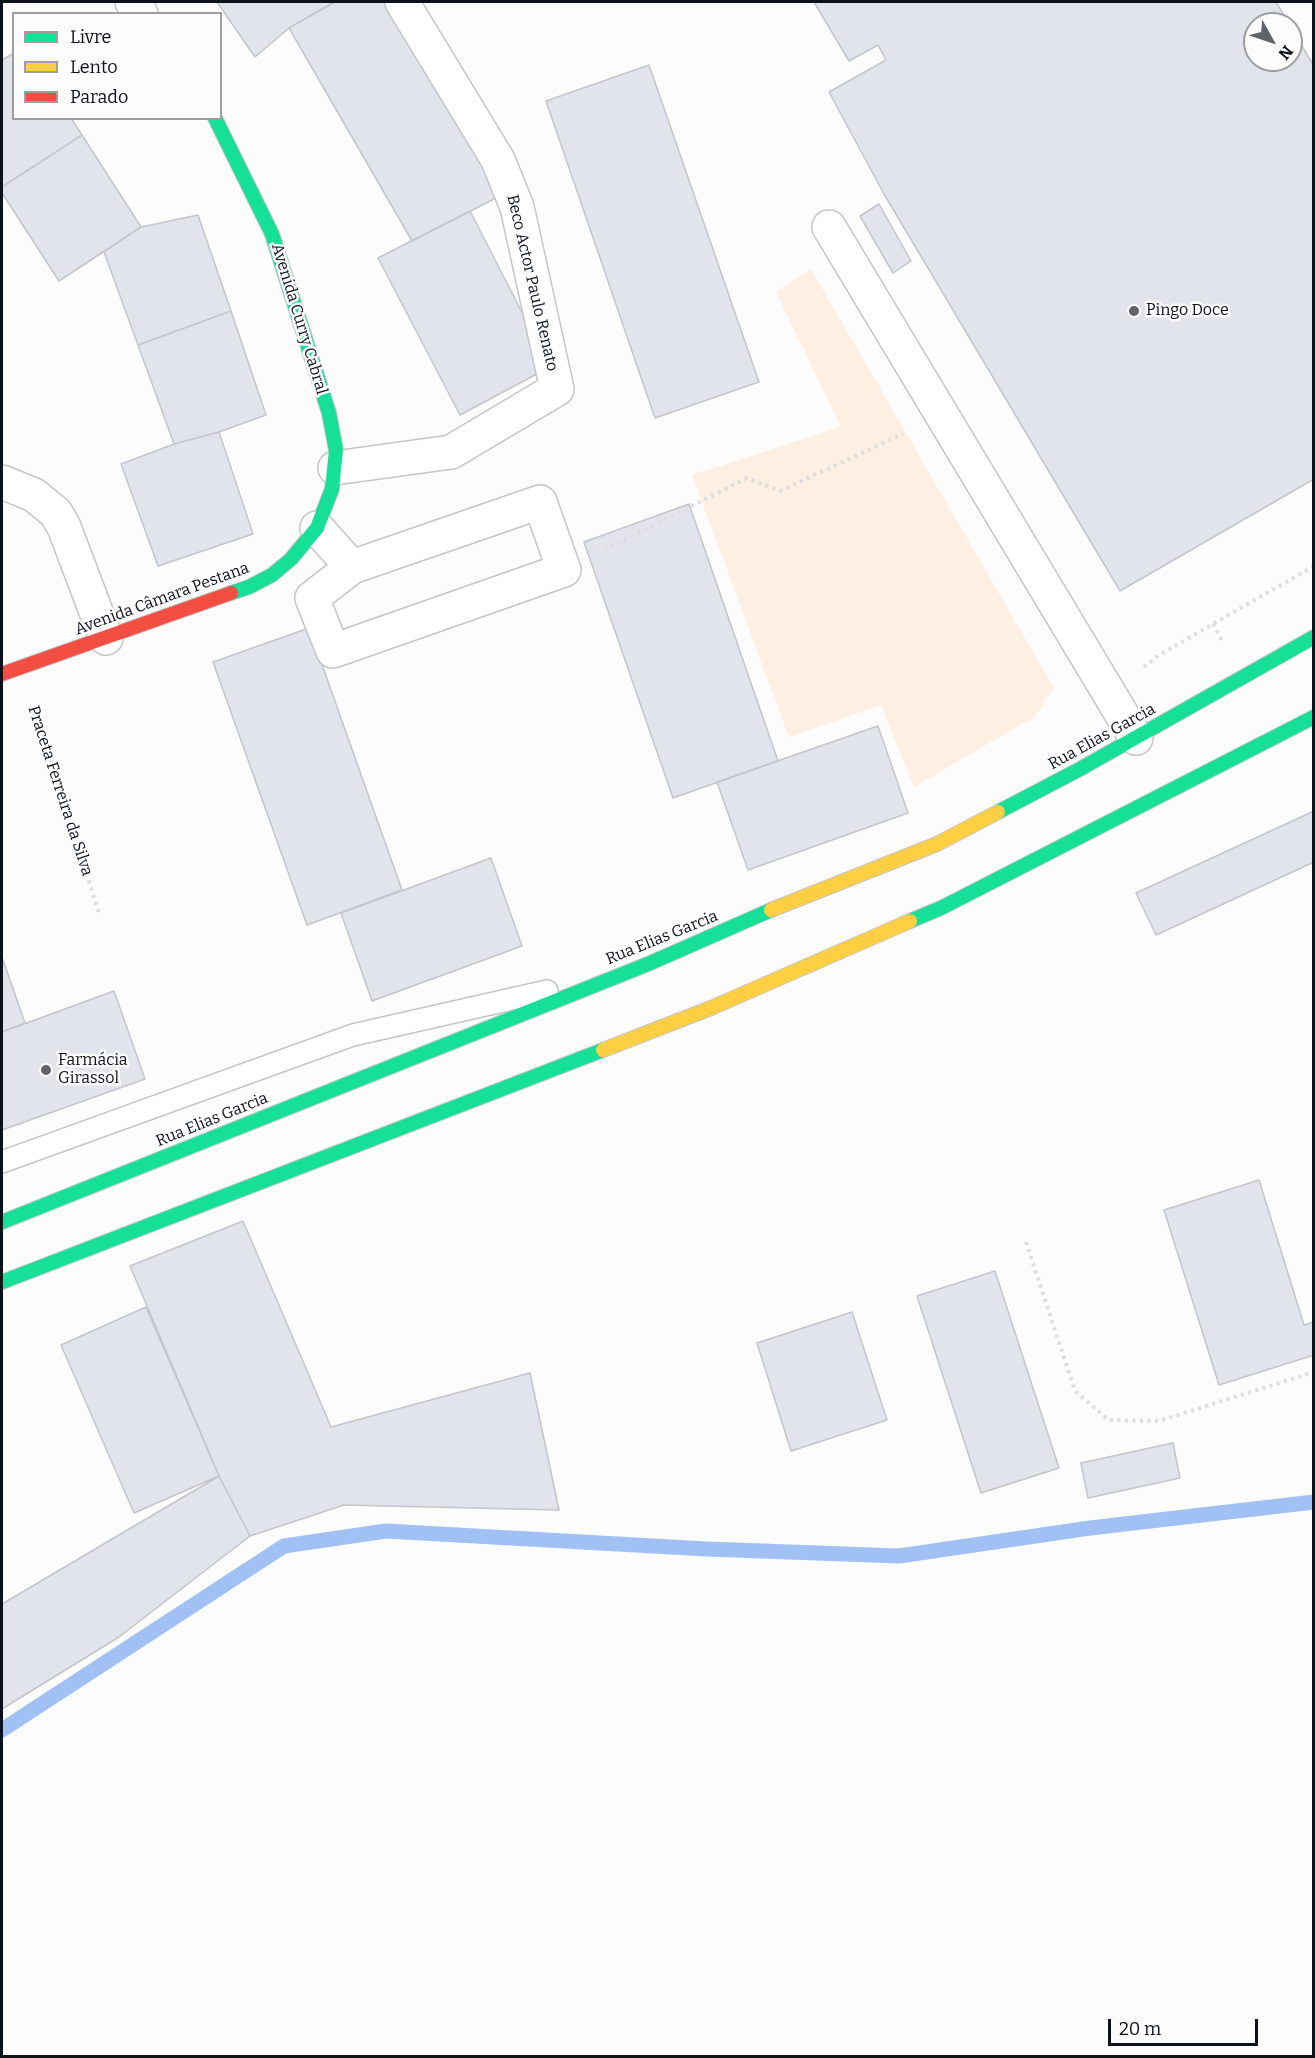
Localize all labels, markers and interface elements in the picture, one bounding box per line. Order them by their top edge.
legend [12,12,222,120]
north arrow [1243,12,1303,72]
text: Livre [70,26,111,48]
text: N [1274,42,1297,63]
text: Lento [70,56,118,78]
text: Parado [70,86,128,108]
street label: Beco Actor Paulo Renato [502,193,562,373]
street label: Avenida Curry Cabral [267,241,331,397]
place label: Pingo Doce [1146,301,1229,321]
marker: Pingo Doce [1127,304,1141,318]
street label: Avenida Câmara Pestana [72,559,252,639]
street label: Rua Elias Garcia [1045,700,1159,774]
street label: Praceta Ferreira da Silva [23,703,97,879]
street label: Rua Elias Garcia [603,907,721,969]
place label: Farmácia Girassol [58,1051,127,1089]
marker: Farmácia Girassol [39,1063,53,1077]
street label: Rua Elias Garcia [153,1089,271,1151]
scale bar [1111,2007,1261,2045]
text: 20 m [1119,2018,1161,2040]

